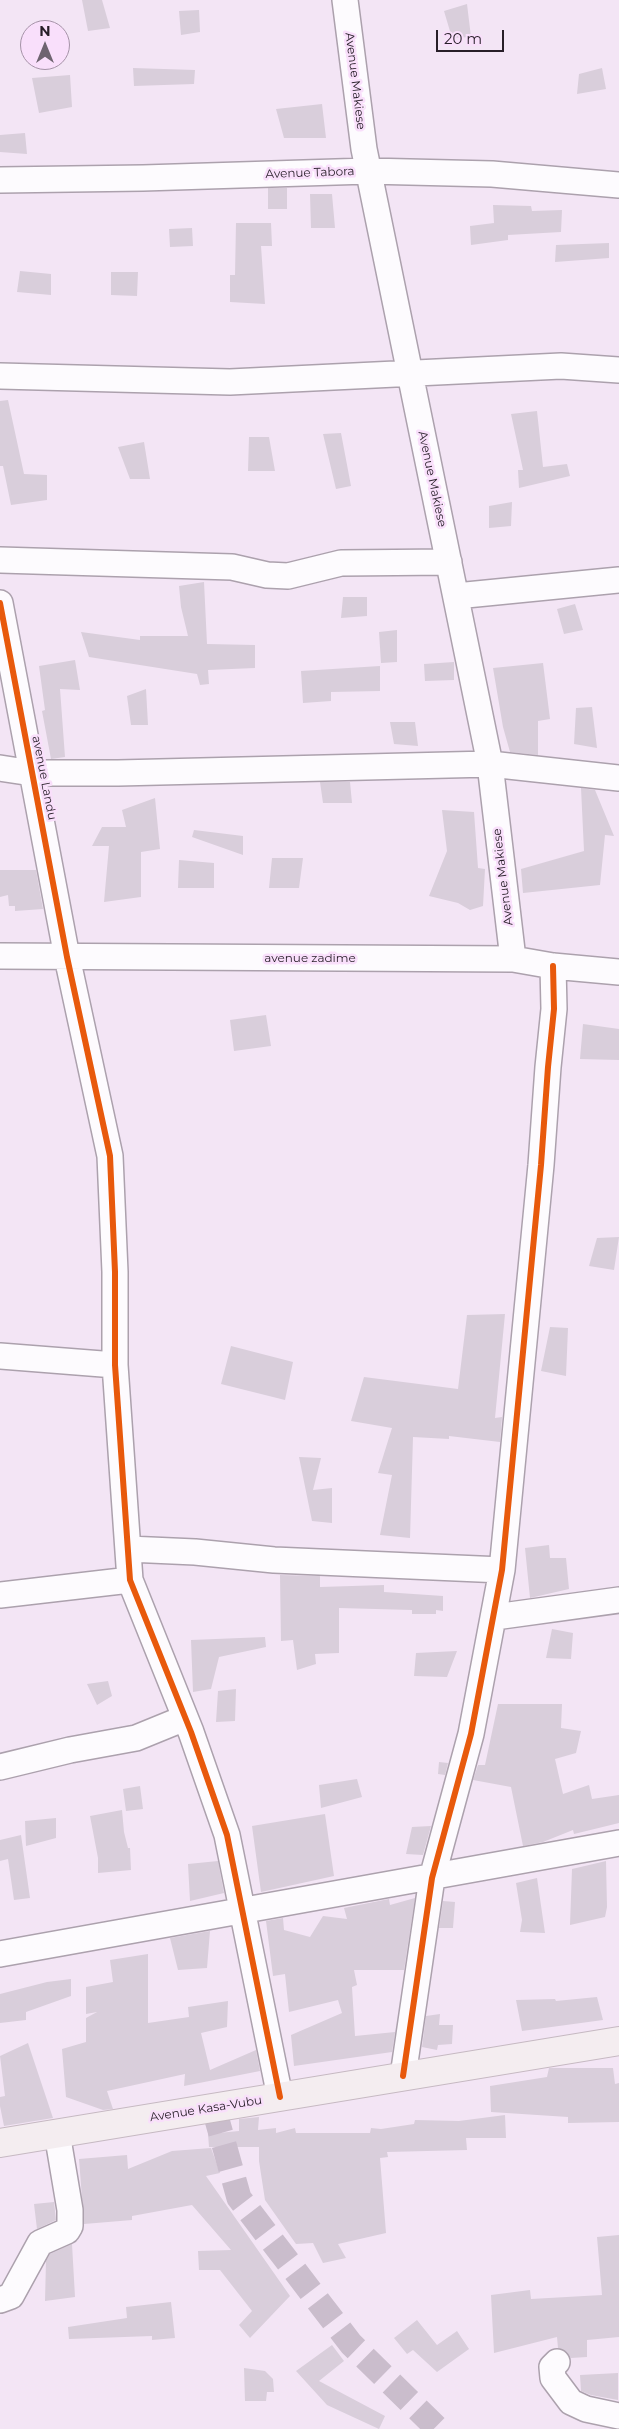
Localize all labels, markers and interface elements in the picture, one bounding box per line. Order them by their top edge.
north arrow [20,20,70,70]
scale bar [439,20,506,52]
text: N [39,22,51,40]
text: 20 m [444,29,482,48]
street label: Avenue Makiese [342,32,368,130]
street label: Avenue Tabora [265,164,355,182]
street label: Avenue Makiese [415,430,449,528]
street label: avenue Landu [29,735,59,821]
street label: Avenue Makiese [490,828,516,926]
street label: avenue zadime [264,951,356,965]
street label: Avenue Kasa-Vubu [149,2093,263,2125]

